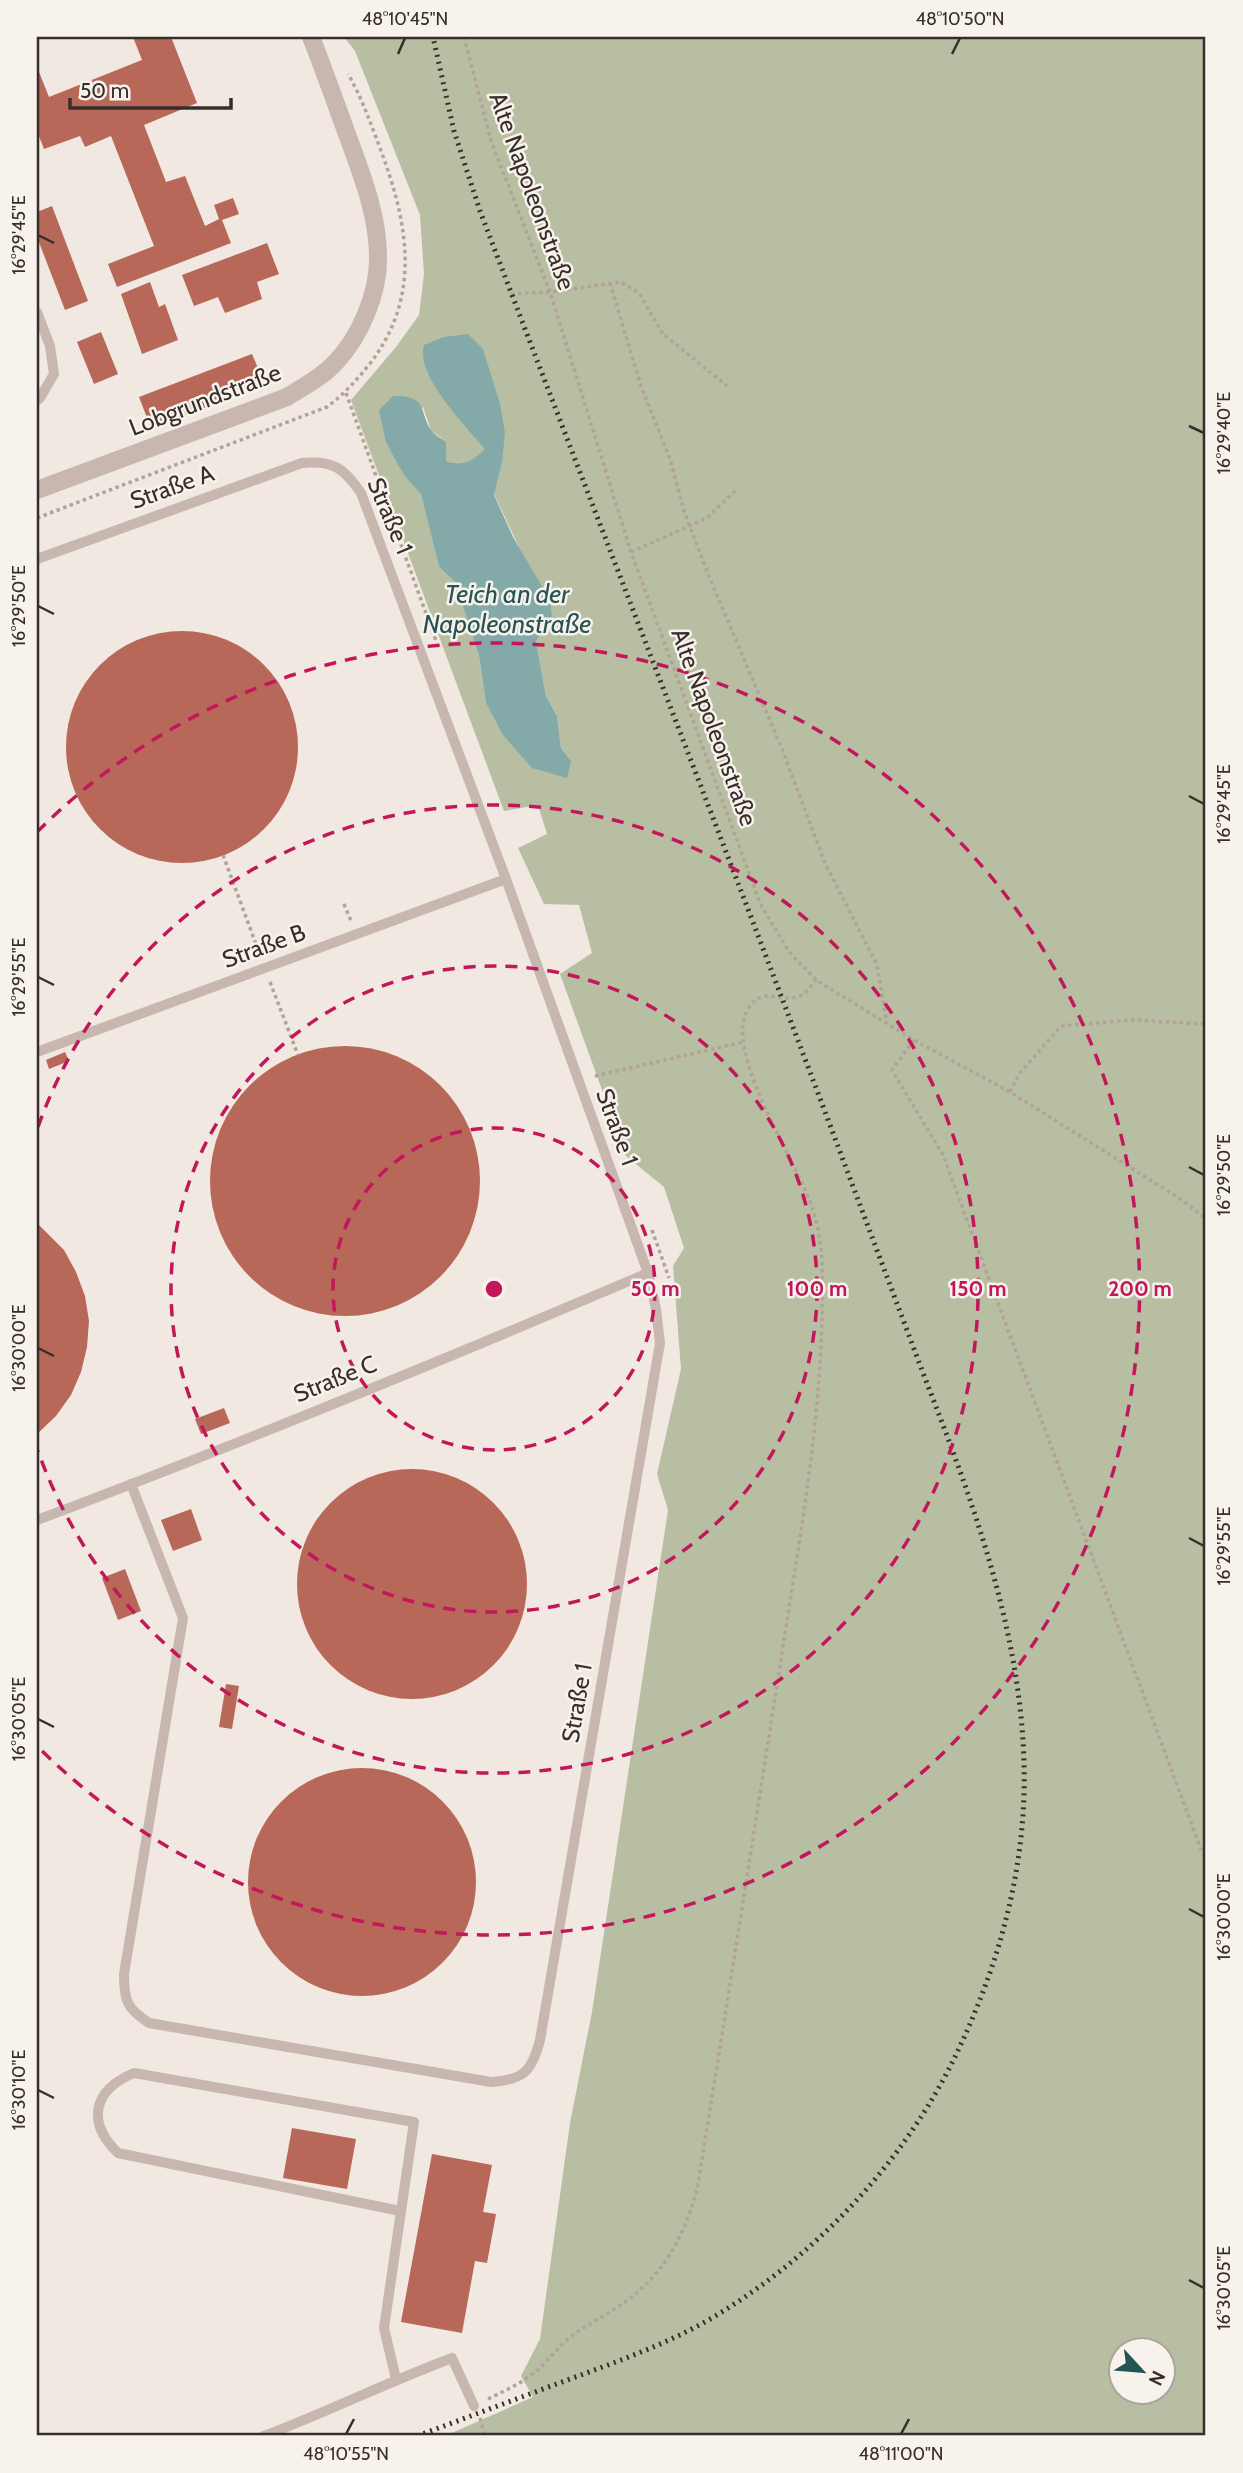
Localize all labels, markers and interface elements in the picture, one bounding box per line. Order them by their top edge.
text: 48°10'45"N [362,8,448,30]
text: 48°10'50"N [916,8,1004,30]
scale bar [70,66,231,110]
text: 50 m [80,78,129,103]
street label: Alte Napoleonstraße [483,88,582,294]
text: 16°29'45"E [8,195,30,275]
street label: Lobgrundstraße [125,357,285,442]
text: 16°29'40"E [1213,392,1235,474]
street label: Straße A [126,458,218,515]
street label: Straße 1 [361,473,419,558]
text: 16°29'50"E [8,565,30,647]
water label: Teich an der Napoleonstraße [423,578,591,640]
street label: Alte Napoleonstraße [665,624,764,830]
text: 16°29'45"E [1213,764,1235,844]
street label: Straße B [218,917,309,974]
text: 16°29'55"E [8,937,30,1017]
street label: Straße 1 [590,1084,645,1169]
text: 16°29'50"E [1213,1134,1235,1216]
text: 50 m [630,1276,680,1301]
text: 100 m [787,1276,847,1301]
text: 150 m [950,1276,1006,1301]
text: 200 m [1108,1276,1172,1301]
centre of rings [482,1277,506,1301]
text: 16°30'00"E [8,1304,30,1392]
street label: Straße C [289,1349,381,1408]
text: 16°29'55"E [1213,1506,1235,1586]
street label: Straße 1 [555,1661,598,1745]
text: 16°30'05"E [8,1677,30,1761]
text: 16°30'00"E [1213,1873,1235,1961]
text: 16°30'10"E [8,2050,30,2130]
text: 16°30'05"E [1213,2246,1235,2330]
north arrow [1106,2336,1176,2406]
text: N [1144,2367,1170,2389]
text: 48°10'55"N [303,2443,389,2465]
text: 48°11'00"N [859,2443,943,2465]

